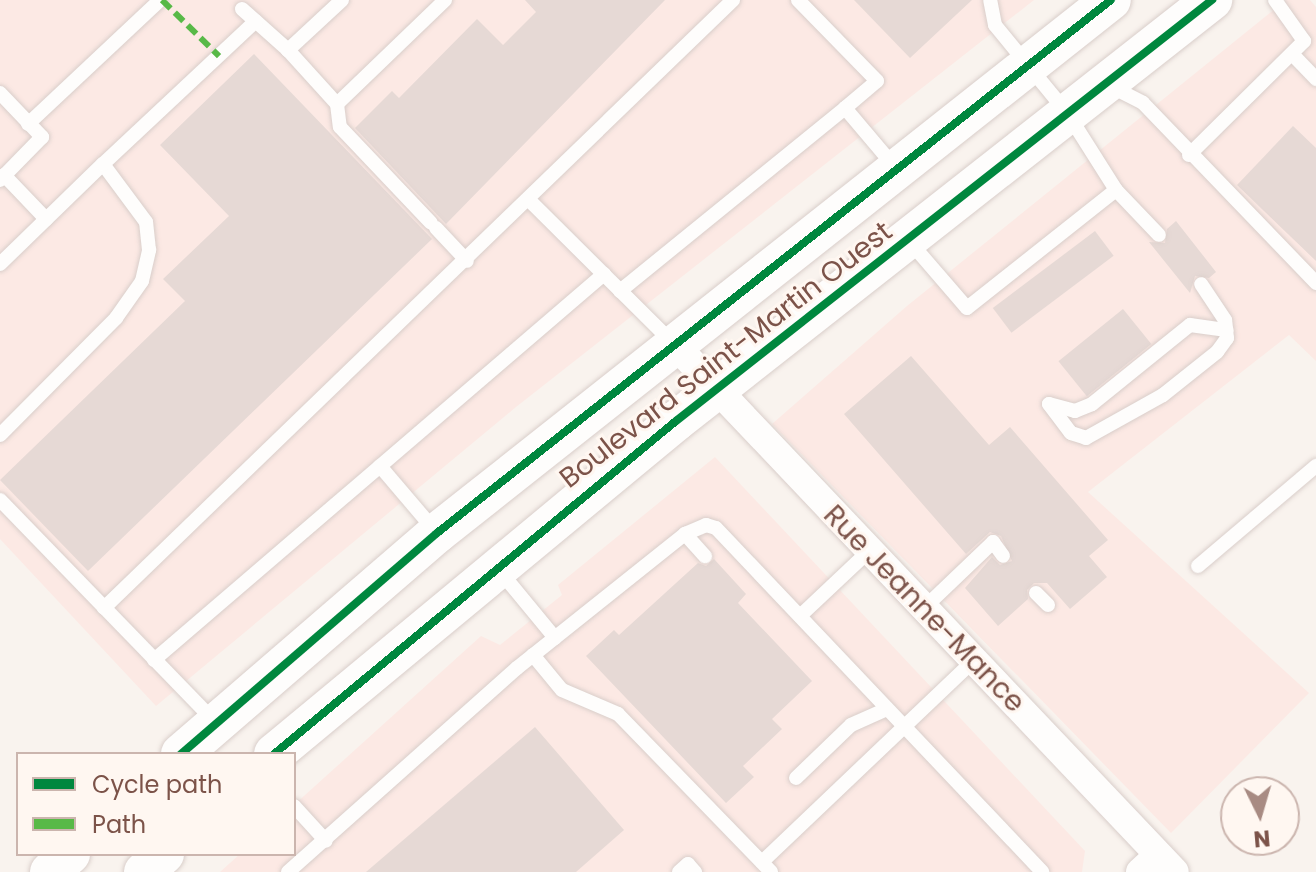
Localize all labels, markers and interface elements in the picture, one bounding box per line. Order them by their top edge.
street label: Boulevard Saint-Martin Ouest [553,215,899,495]
street label: Rue Jeanne-Mance [816,498,1032,720]
legend [16,752,296,856]
text: Cycle path [92,768,222,801]
north arrow [1220,776,1300,856]
text: Path [92,808,146,841]
text: N [1252,822,1272,855]

